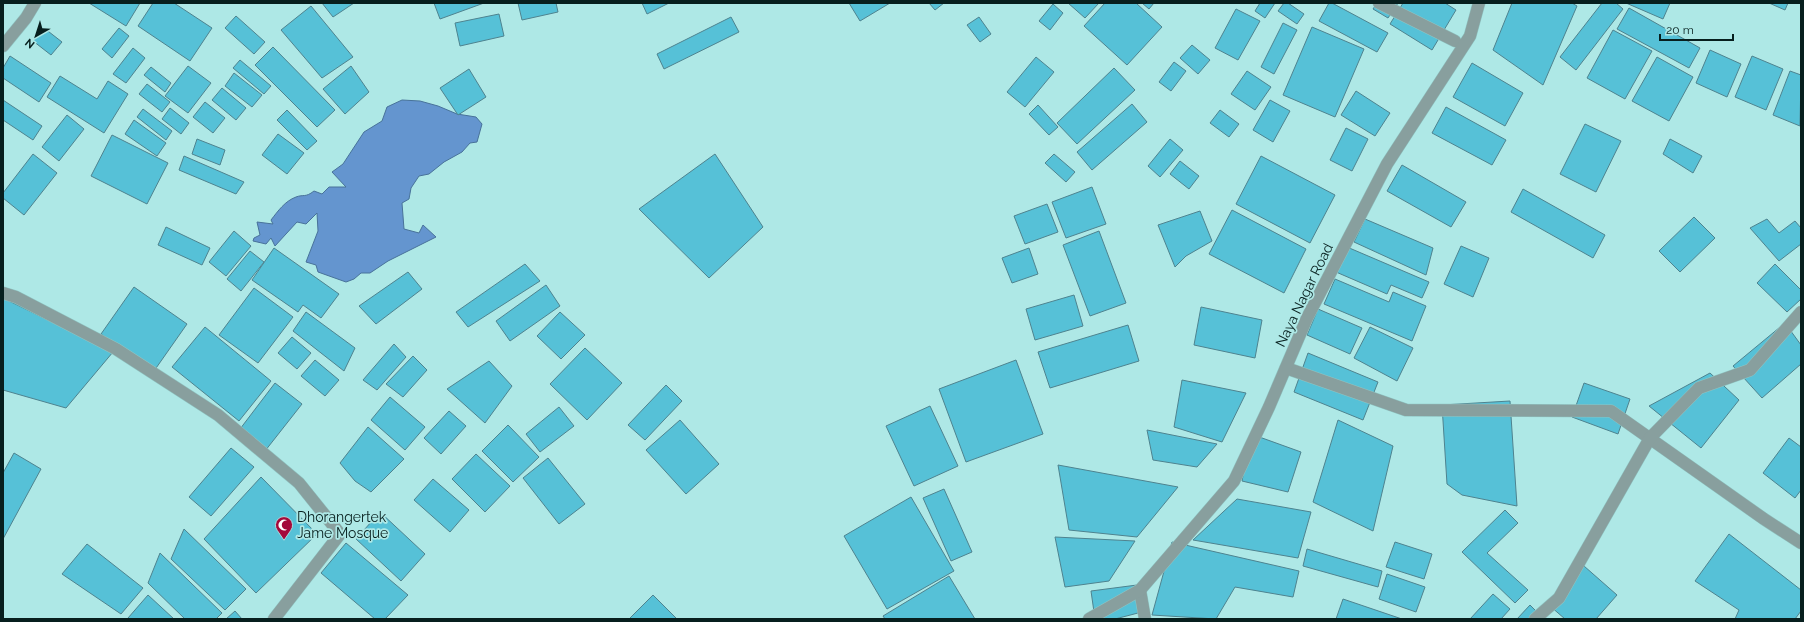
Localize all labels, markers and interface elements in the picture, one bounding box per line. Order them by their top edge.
north arrow [16,16,56,56]
scale bar [1660,16,1733,42]
text: 20 m [1666,23,1694,37]
text: N [23,36,37,51]
street label: Naya Nagar Road [1272,241,1336,349]
place label: Dhorangertek Jame Mosque [297,509,388,541]
mosque icon: Dhorangertek Jame Mosque [274,515,294,540]

